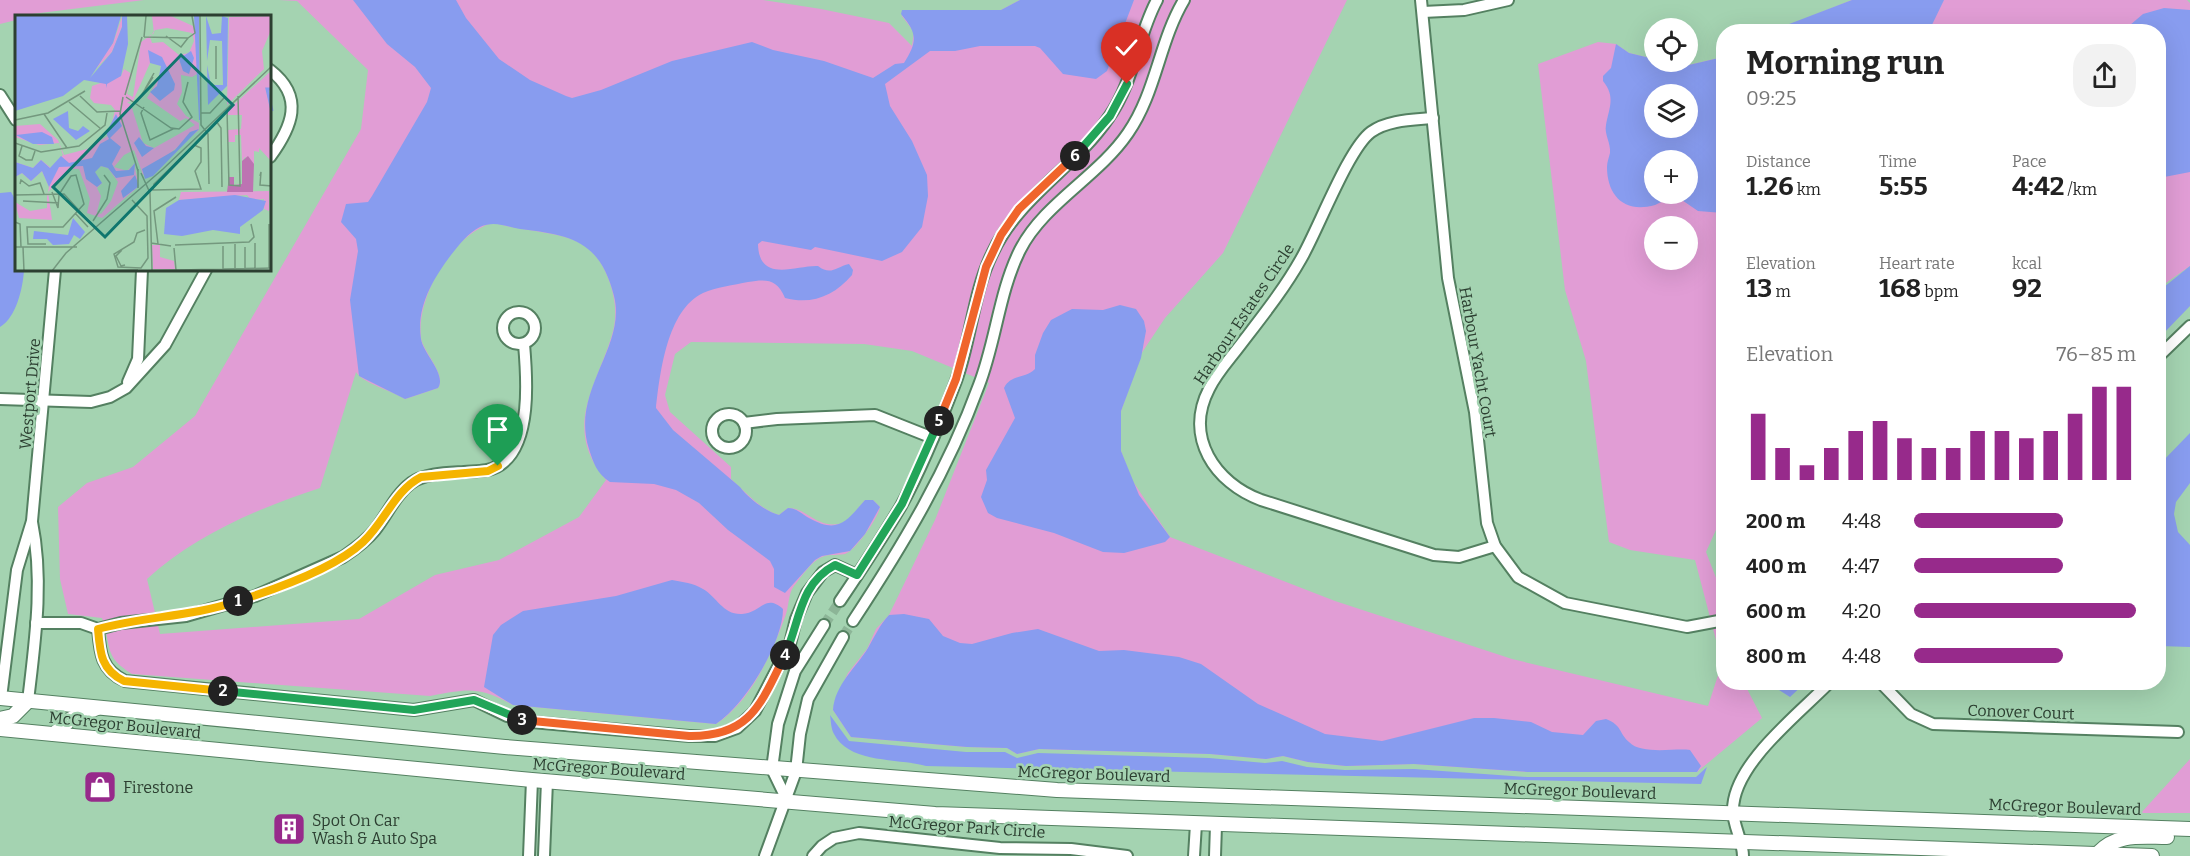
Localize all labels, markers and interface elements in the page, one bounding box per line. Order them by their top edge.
inset map [15,15,272,272]
map controls [1644,18,1698,270]
button: locate [1644,18,1698,72]
pin [1101,22,1152,84]
icon: check [1110,31,1143,64]
text: Morning run [1746,43,1944,83]
button: share [2073,44,2136,107]
button: layers [1644,84,1698,138]
text: 09:25 [1746,86,1796,110]
pin: 6 [1060,141,1090,171]
text: 6 [1070,146,1080,165]
button: + [1644,150,1698,204]
text: Distance [1746,152,1811,171]
text: Time [1879,152,1917,171]
text: Pace [2012,152,2047,171]
text: 1.26 [1746,171,1794,202]
text: 5:55 [1879,171,1928,202]
text: 4:42 [2012,171,2064,202]
text: km [1794,180,1821,199]
text: /km [2064,180,2097,199]
button: − [1644,216,1698,270]
street label: Harbour Estates Circle [1190,240,1298,388]
text: Elevation [1746,254,1816,273]
text: Heart rate [1879,254,1955,273]
text: kcal [2012,254,2042,273]
text: 13 [1746,273,1772,304]
text: 168 [1879,273,1921,304]
text: 92 [2012,273,2042,304]
text: m [1772,282,1791,301]
text: bpm [1921,282,1959,301]
street label: Harbour Yacht Court [1455,285,1501,439]
street label: Westport Drive [16,338,44,450]
text: Elevation [1746,342,1833,366]
text: 76–85 m [2056,342,2136,366]
pin [472,404,523,466]
pin: 5 [924,406,954,436]
text: 5 [935,411,943,430]
icon: arrive [481,413,514,446]
text: 200 m [1746,509,1805,533]
text: 4:48 [1842,509,1882,533]
text: 400 m [1746,554,1806,578]
text: 4:47 [1842,554,1879,578]
pin: 1 [223,586,253,616]
text: 1 [235,591,241,610]
text: 600 m [1746,599,1806,623]
text: 4:20 [1842,599,1882,623]
pin: 4 [770,640,800,670]
text: 800 m [1746,644,1806,668]
text: 4:48 [1842,644,1882,668]
text: 4 [780,645,790,664]
pin: 2 [208,676,238,706]
text: 2 [218,681,228,700]
street label: Conover Court [1967,701,2075,723]
pin: 3 [507,705,537,735]
street label: McGregor Boulevard [48,708,203,742]
text: 3 [517,710,527,729]
street label: McGregor Boulevard [532,754,686,784]
street label: McGregor Boulevard [1017,762,1171,786]
shop icon: Firestone [82,769,118,805]
place label: Firestone [123,778,193,797]
street label: McGregor Boulevard [1503,779,1657,803]
street label: McGregor Boulevard [1988,795,2142,819]
building icon: Spot On Car Wash & Auto Spa [271,811,307,847]
place label: Spot On Car Wash & Auto Spa [312,811,437,848]
street label: McGregor Park Circle [888,812,1046,842]

